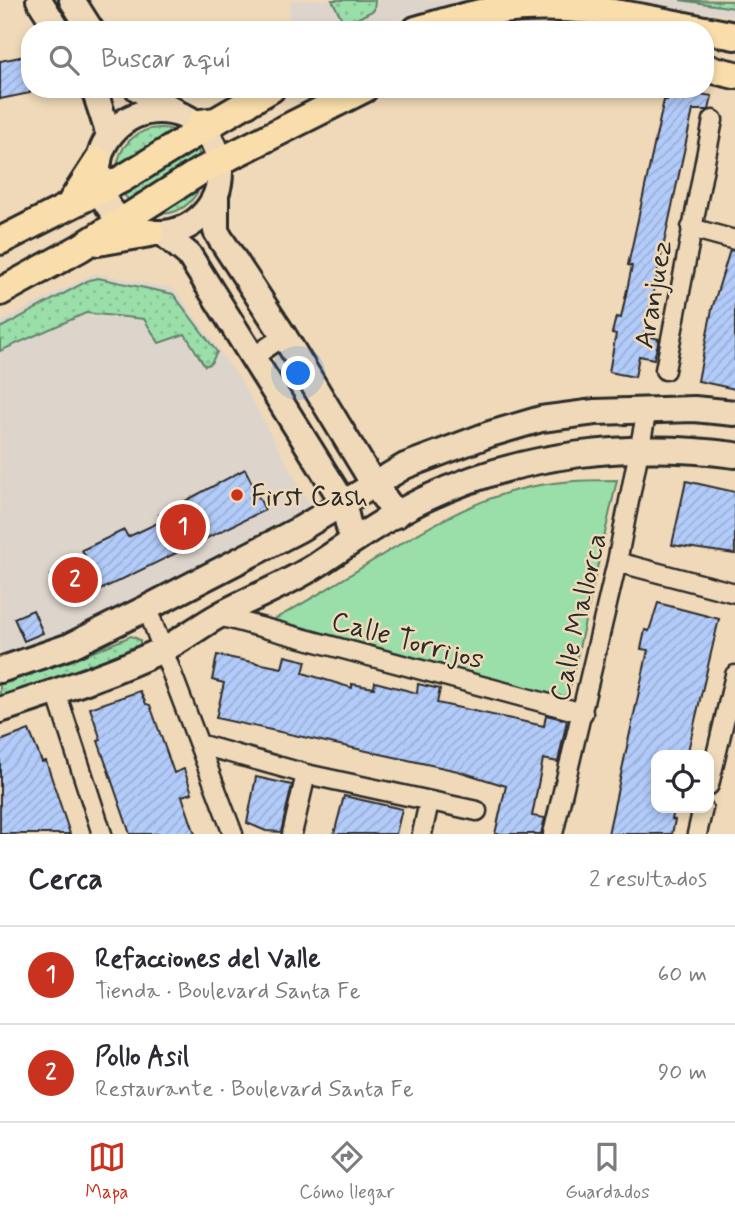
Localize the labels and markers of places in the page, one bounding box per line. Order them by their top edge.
place label: First Cash [251,479,368,516]
marker: First Cash [229,487,245,503]
pin: 1 [160,501,206,553]
pin: 2 [52,554,98,606]

